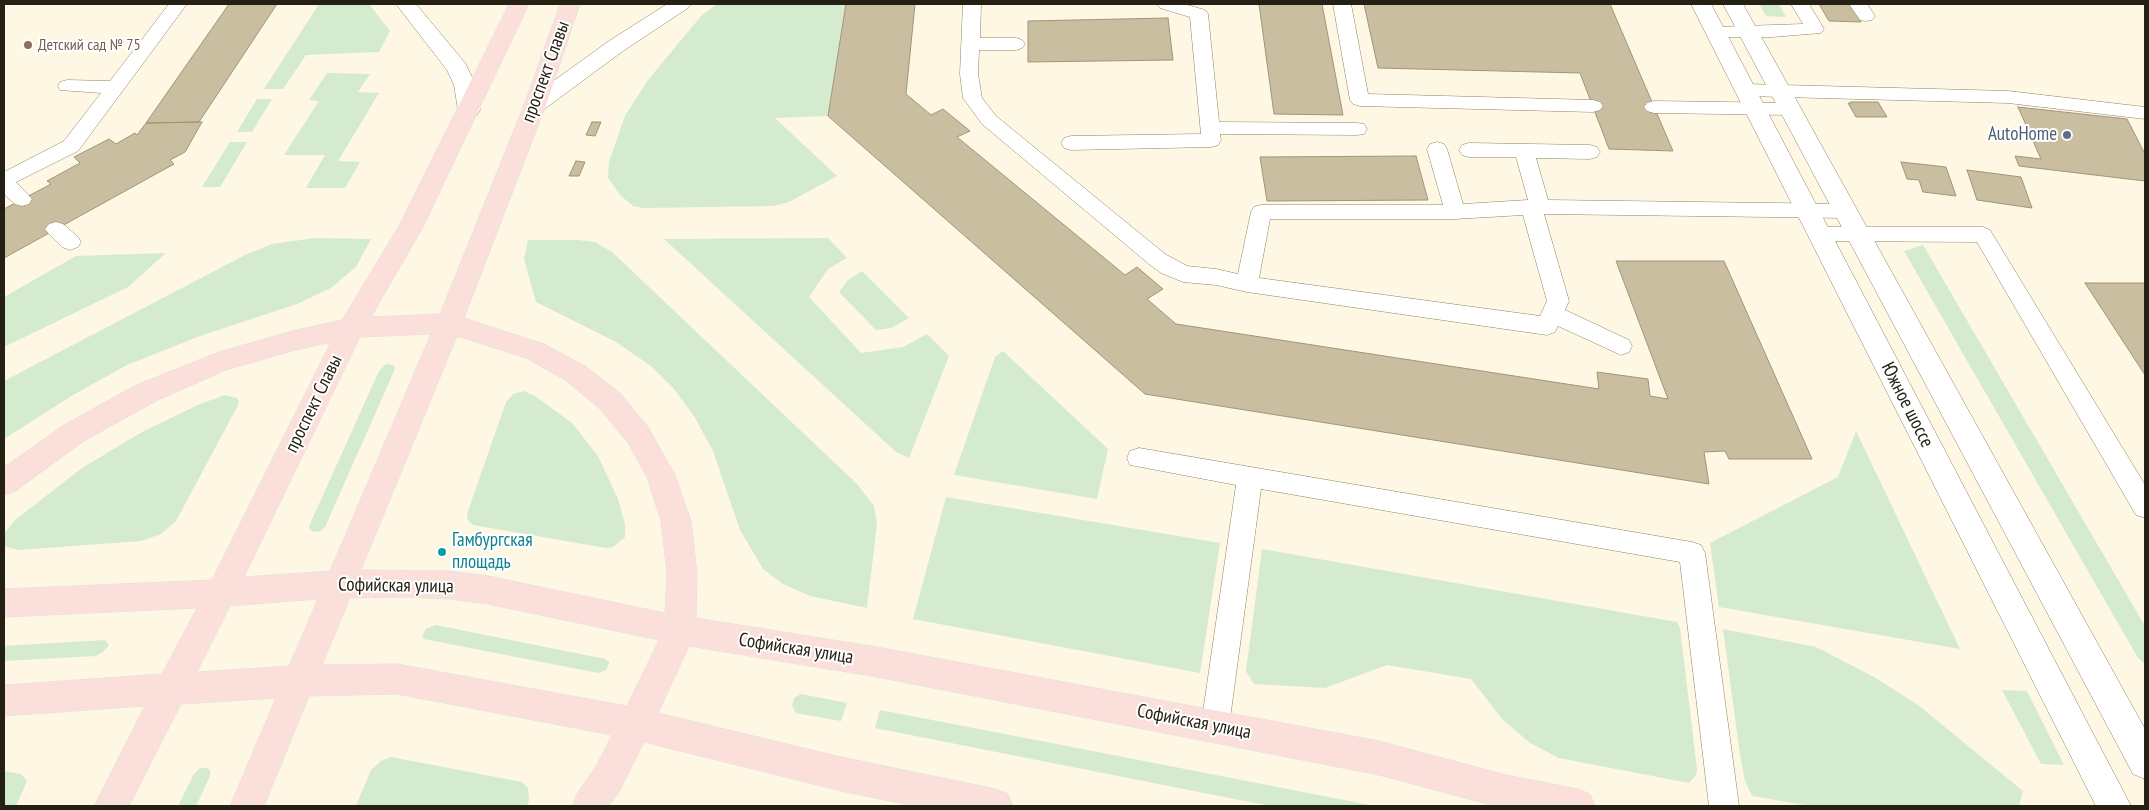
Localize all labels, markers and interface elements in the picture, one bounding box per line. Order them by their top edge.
street label: проспект Славы [517,18,575,126]
place label: Детский сад № 75 [38,35,141,55]
marker: Детский сад № 75 [22,39,34,51]
place label: AutoHome [1988,124,2057,146]
marker: AutoHome [2061,129,2073,141]
street label: проспект Славы [280,351,348,457]
street label: Южное шоссе [1876,359,1938,451]
place label: Гамбургская площадь [452,530,532,574]
marker: Гамбургская площадь [436,546,448,558]
street label: Софийская улица [338,574,454,598]
street label: Софийская улица [737,629,855,669]
street label: Софийская улица [1135,700,1253,744]

